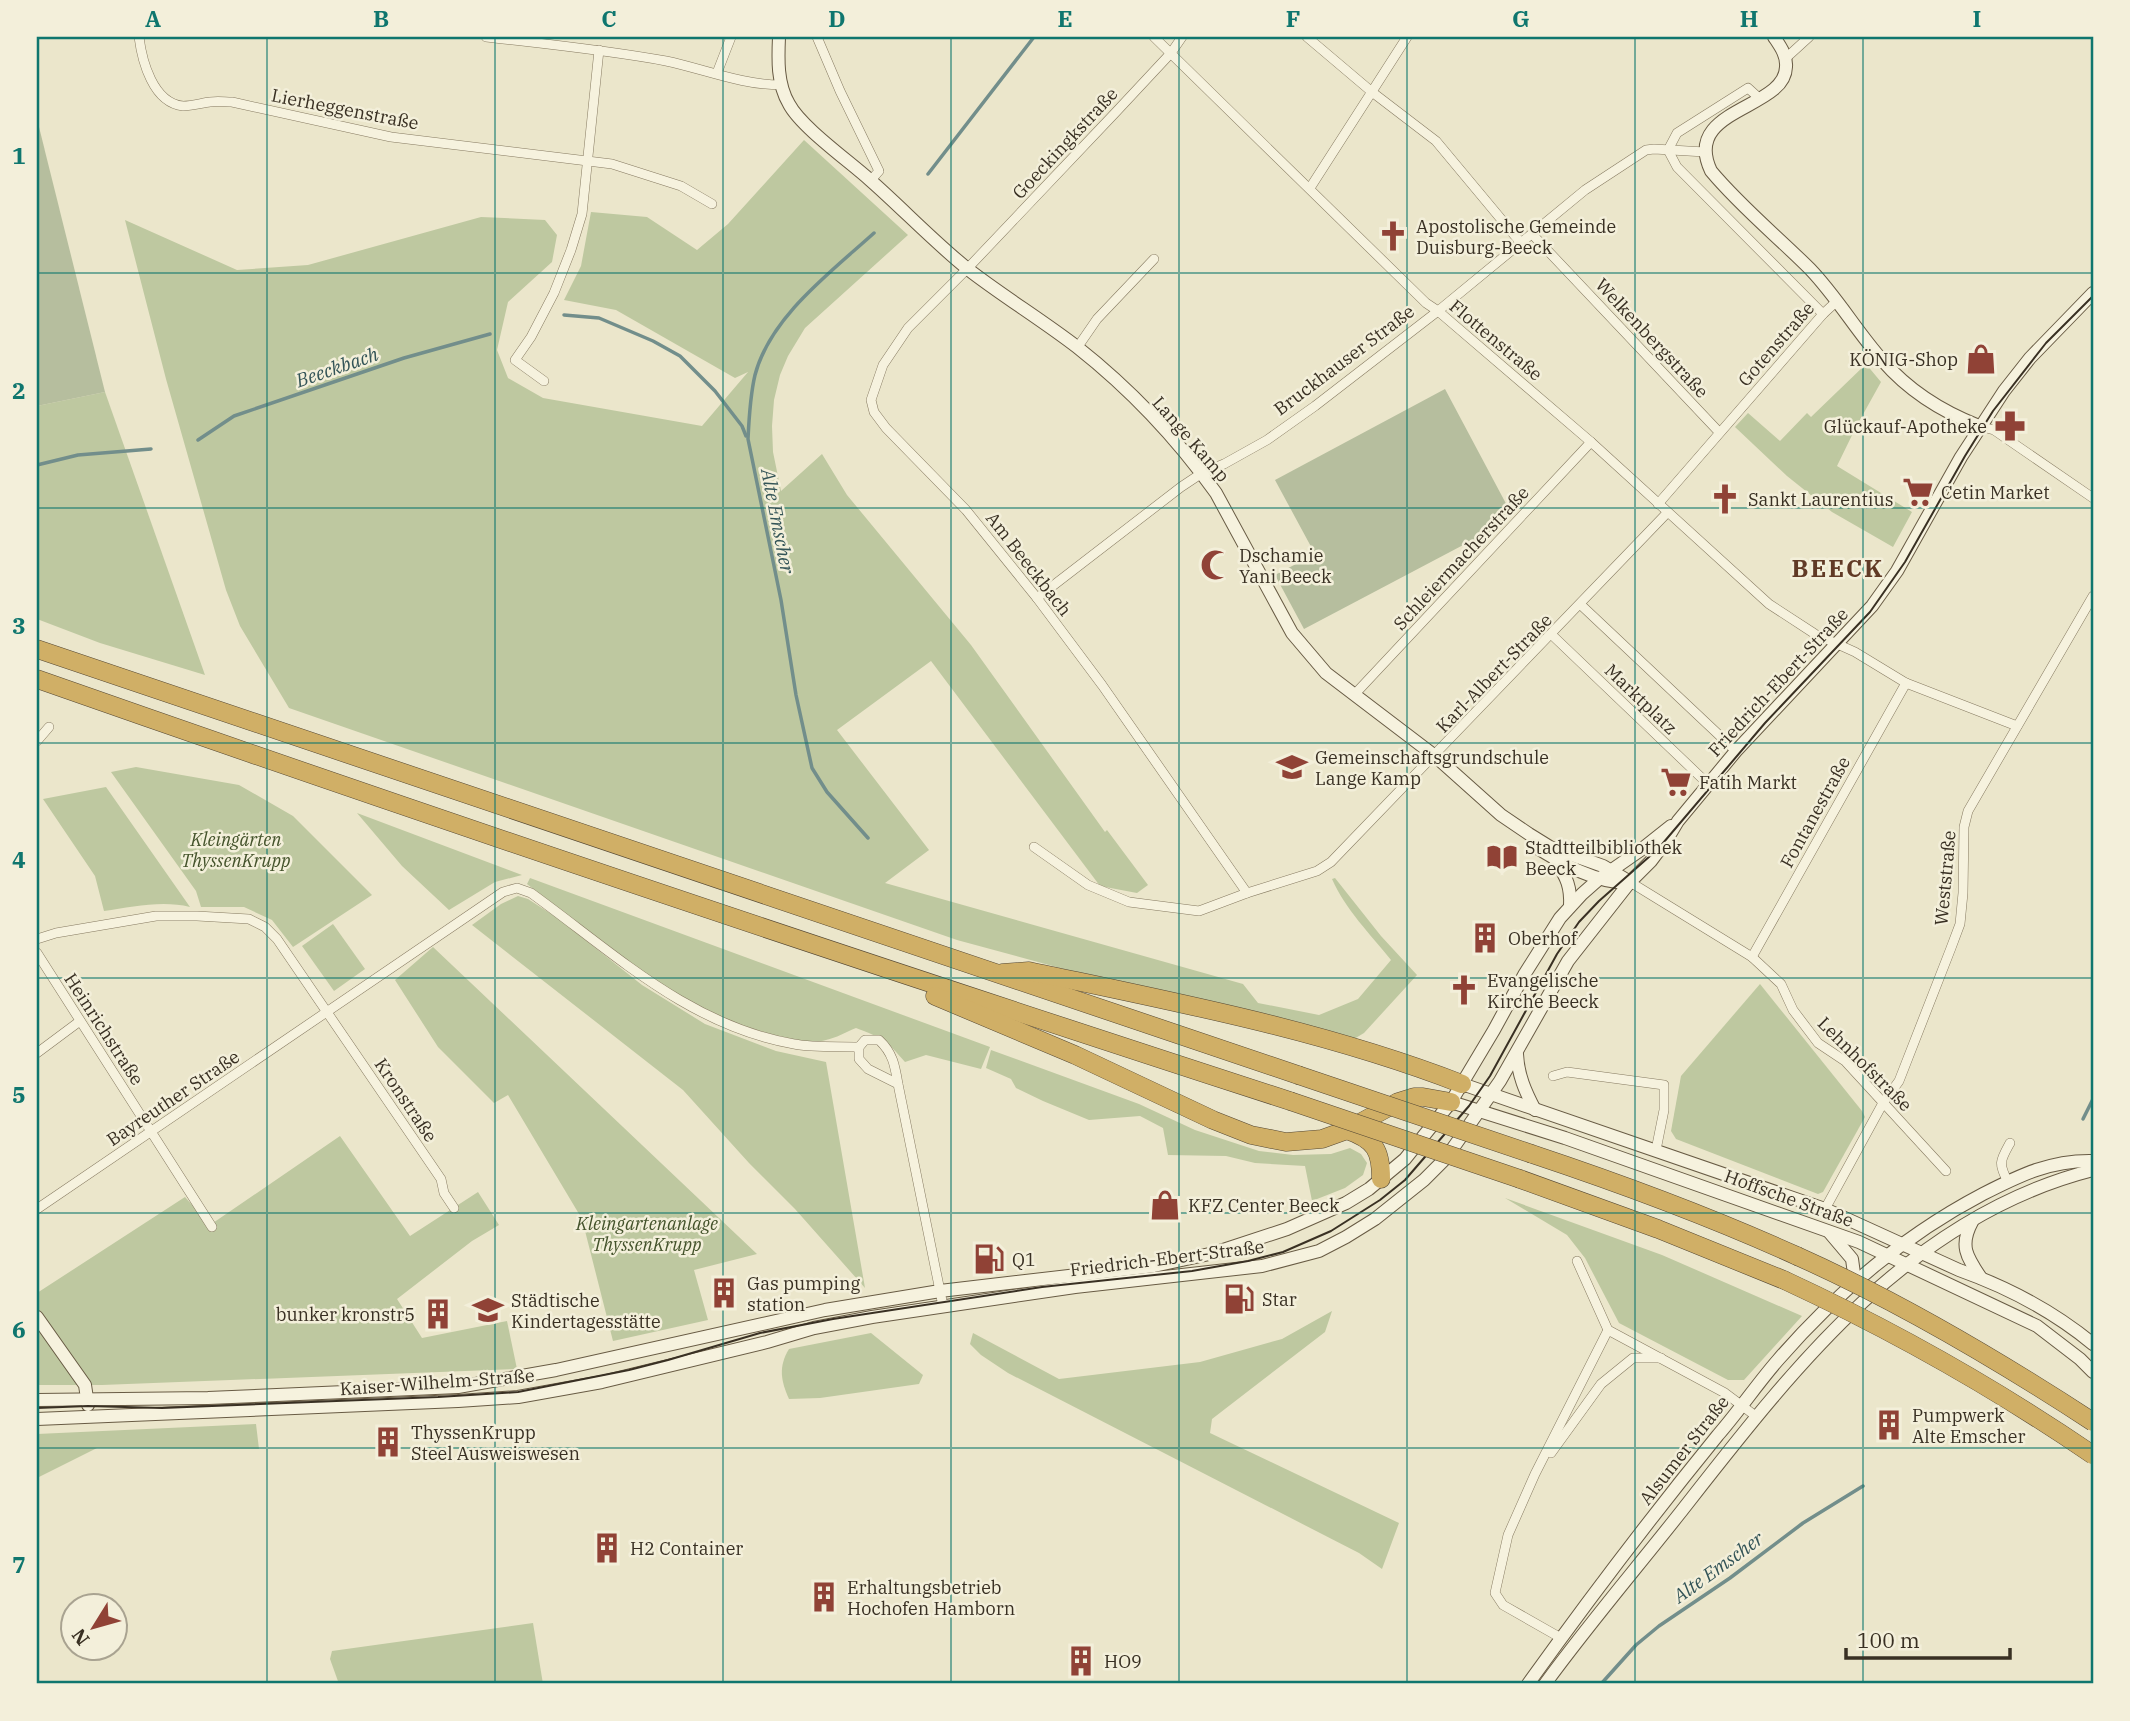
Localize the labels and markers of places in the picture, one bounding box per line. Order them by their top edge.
place label: Apostolische Gemeinde Duisburg-Beeck [1416,215,1616,259]
church icon: Apostolische Gemeinde Duisburg-Beeck [1376,219,1410,253]
shop icon: KÖNIG-Shop [1964,342,1998,376]
place label: KÖNIG-Shop [1849,348,1958,371]
pharmacy icon: Glückauf-Apotheke [1993,409,2027,443]
place label: Glückauf-Apotheke [1824,415,1987,438]
supermarket icon: Cetin Market [1901,475,1935,509]
place label: Cetin Market [1941,481,2050,504]
church icon: Sankt Laurentius [1708,482,1742,516]
place label: Sankt Laurentius [1748,488,1893,511]
place label: Dschamie Yani Beeck [1239,544,1332,588]
mosque icon: Dschamie Yani Beeck [1199,548,1233,582]
place label: Gemeinschaftsgrundschule Lange Kamp [1315,746,1549,790]
school or university icon: Gemeinschaftsgrundschule Lange Kamp [1275,750,1309,784]
supermarket icon: Fatih Markt [1659,765,1693,799]
place label: Fatih Markt [1699,771,1797,794]
place label: Stadtteilbibliothek Beeck [1525,836,1683,880]
library icon: Stadtteilbibliothek Beeck [1485,840,1519,874]
building icon: Oberhof [1468,921,1502,955]
place label: Oberhof [1508,927,1579,950]
place label: Evangelische Kirche Beeck [1487,969,1599,1013]
church icon: Evangelische Kirche Beeck [1447,973,1481,1007]
shop icon: KFZ Center Beeck [1148,1188,1182,1222]
place label: KFZ Center Beeck [1188,1194,1340,1217]
fuel station icon: Q1 [972,1242,1006,1276]
place label: Q1 [1012,1248,1036,1271]
place label: Gas pumping station [747,1272,860,1316]
building icon: Gas pumping station [707,1276,741,1310]
fuel station icon: Star [1222,1282,1256,1316]
place label: Star [1262,1288,1297,1311]
place label: Städtische Kindertagesstätte [511,1289,661,1333]
school or university icon: Städtische Kindertagesstätte [471,1293,505,1327]
building icon: bunker kronstr5 [421,1297,455,1331]
place label: bunker kronstr5 [276,1303,415,1326]
place label: Pumpwerk Alte Emscher [1912,1404,2025,1448]
building icon: Pumpwerk Alte Emscher [1872,1408,1906,1442]
place label: ThyssenKrupp Steel Ausweiswesen [411,1421,580,1465]
building icon: ThyssenKrupp Steel Ausweiswesen [371,1425,405,1459]
building icon: H2 Container [590,1531,624,1565]
place label: H2 Container [630,1537,743,1560]
place label: Erhaltungsbetrieb Hochofen Hamborn [847,1576,1015,1620]
building icon: Erhaltungsbetrieb Hochofen Hamborn [807,1580,841,1614]
building icon: HO9 [1064,1644,1098,1678]
place label: HO9 [1104,1650,1142,1673]

